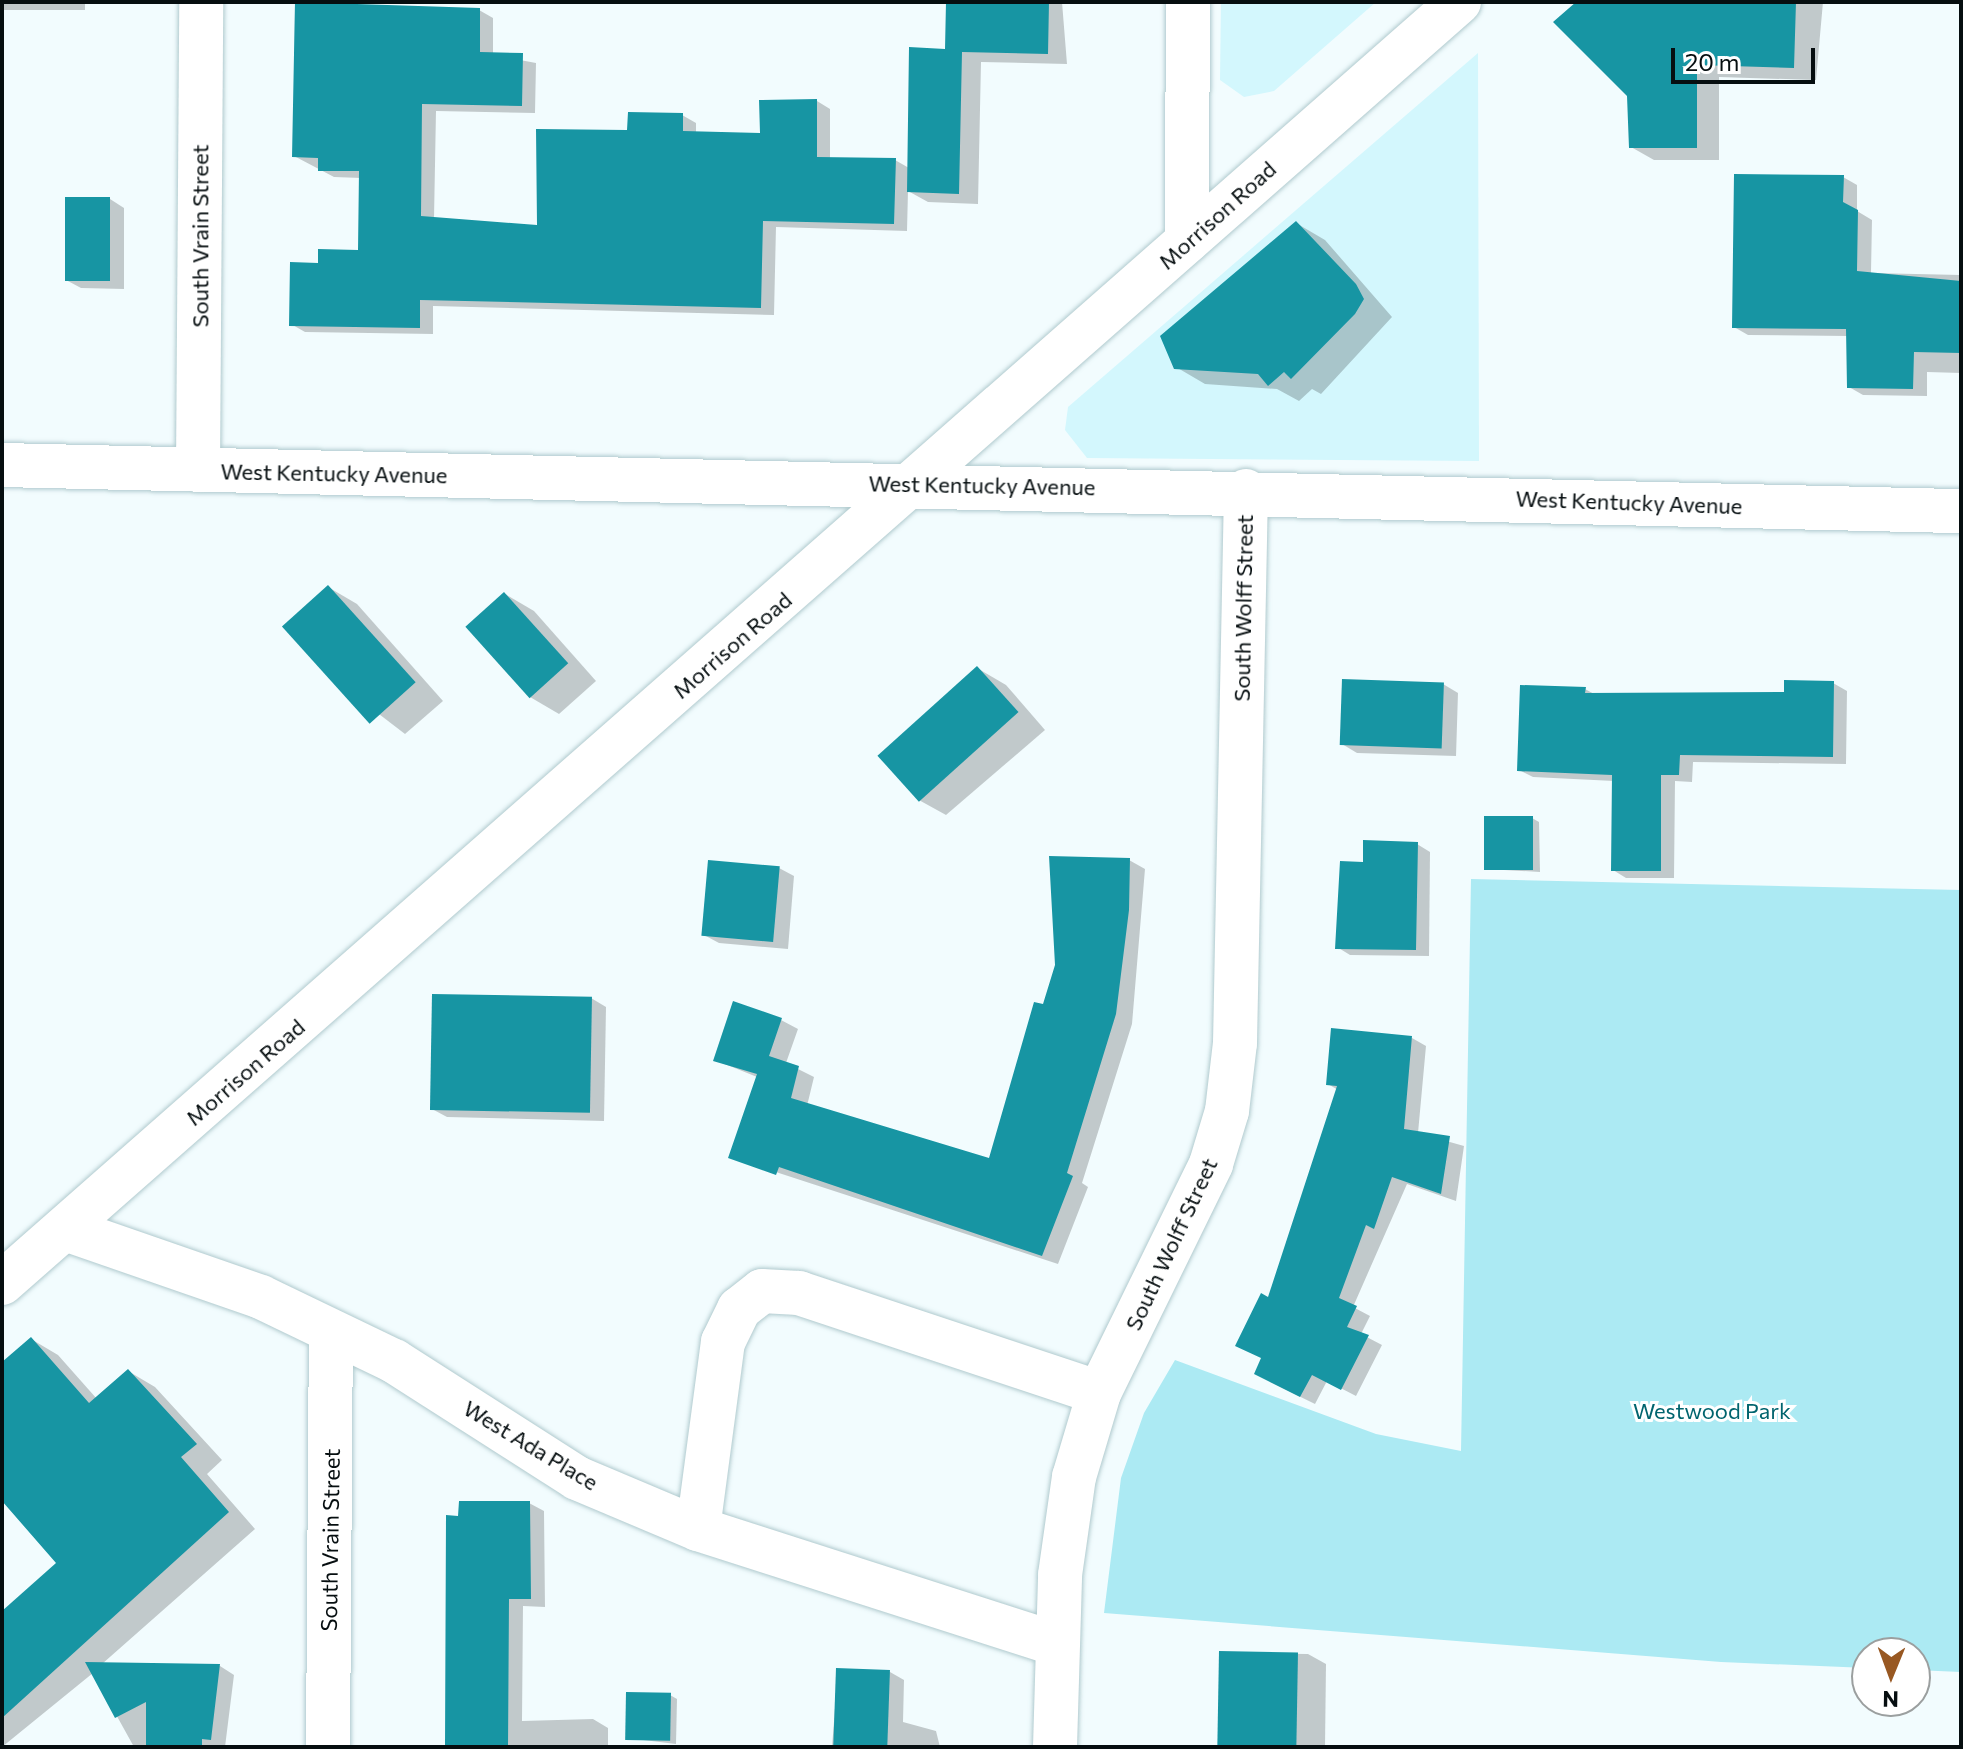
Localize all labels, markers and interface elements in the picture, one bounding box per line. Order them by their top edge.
scale bar [1675,32,1819,82]
text: 20 m [1685,47,1739,76]
street label: South Vrain Street [187,145,213,327]
street label: Morrison Road [1153,155,1281,275]
street label: West Kentucky Avenue [220,458,448,488]
street label: West Kentucky Avenue [868,470,1096,500]
street label: West Kentucky Avenue [1515,485,1743,519]
street label: South Wolff Street [1228,514,1258,702]
street label: Morrison Road [667,586,797,704]
street label: Morrison Road [180,1013,310,1131]
street label: South Wolff Street [1120,1154,1222,1334]
street label: West Ada Place [459,1394,603,1496]
park label: Westwood Park [1633,1398,1791,1424]
street label: South Vrain Street [315,1448,345,1632]
north arrow [1851,1637,1931,1717]
text: N [1882,1686,1899,1713]

